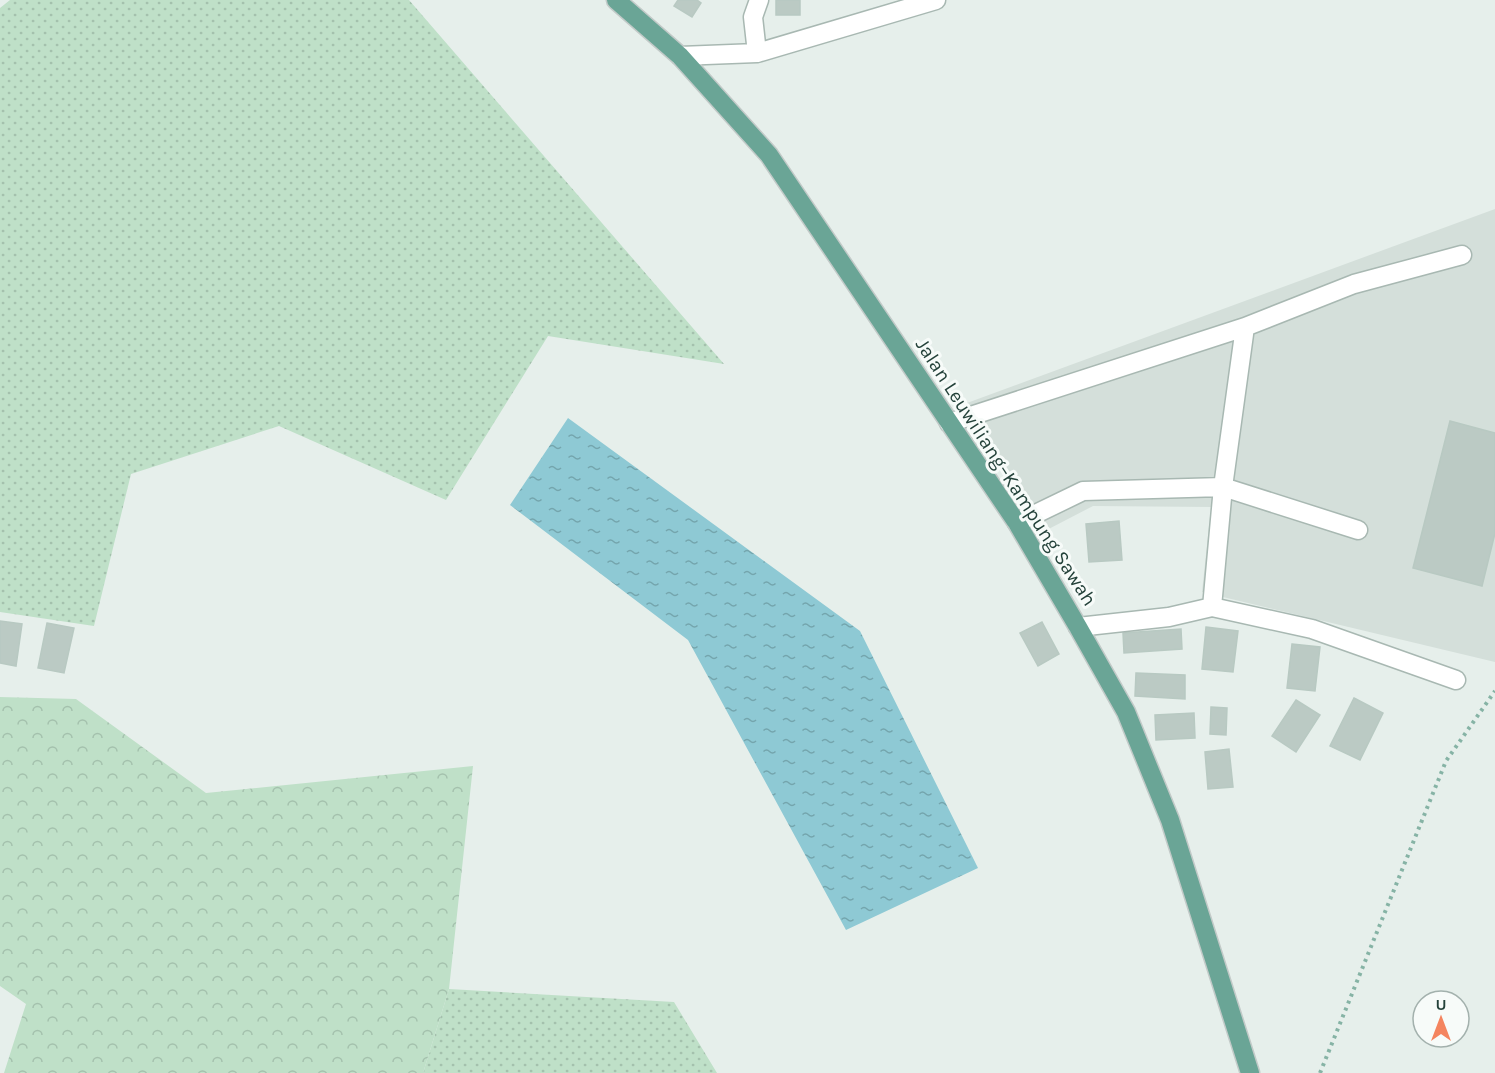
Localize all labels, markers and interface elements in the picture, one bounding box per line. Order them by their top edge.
street label: Jalan Leuwiliang–Kampung Sawah [911,334,1101,610]
north arrow [1411,989,1471,1049]
text: U [1435,995,1447,1014]

